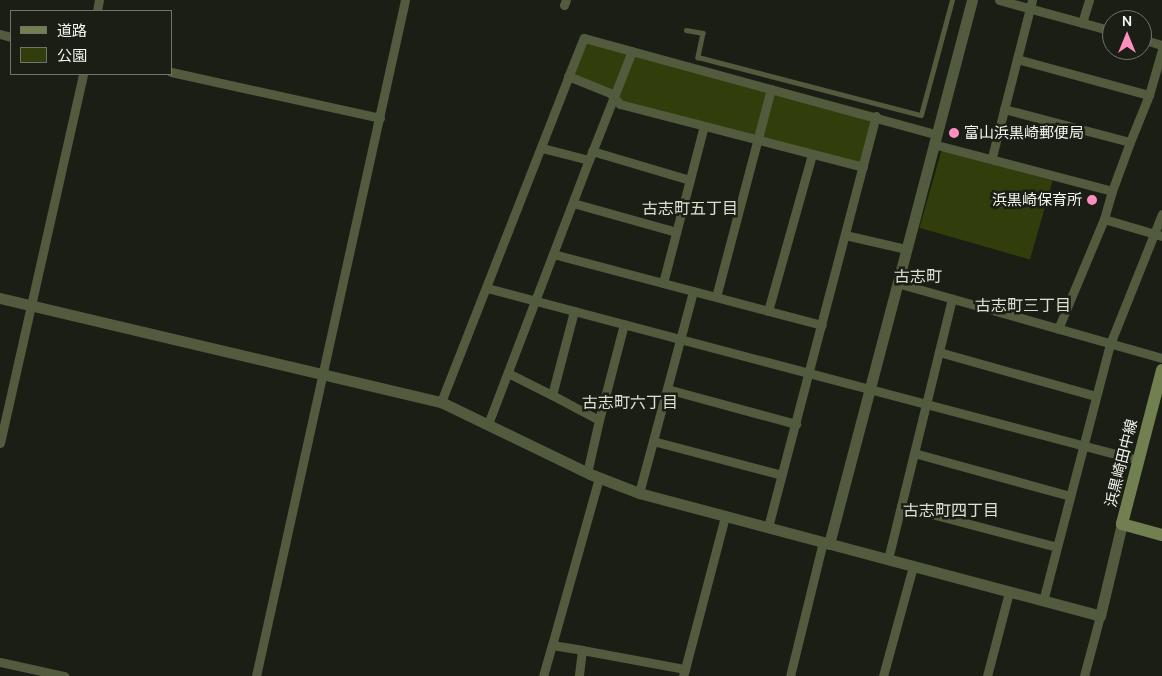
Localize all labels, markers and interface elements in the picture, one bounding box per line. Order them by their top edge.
legend [10,10,172,75]
north arrow [1102,10,1152,60]
text: N [1122,11,1132,30]
text: 道路 [57,20,87,41]
text: 公園 [57,45,87,66]
place label: 富山浜黒崎郵便局 [964,124,1084,142]
marker: 富山浜黒崎郵便局 [948,127,960,139]
place label: 浜黒崎保育所 [992,191,1082,209]
marker: 浜黒崎保育所 [1086,194,1098,206]
district label: 古志町五丁目 [642,198,738,218]
district label: 古志町 [894,266,942,286]
district label: 古志町三丁目 [975,295,1071,315]
district label: 古志町六丁目 [582,392,678,412]
street label: 浜黒崎田中線 [1101,417,1141,509]
district label: 古志町四丁目 [903,500,999,520]

